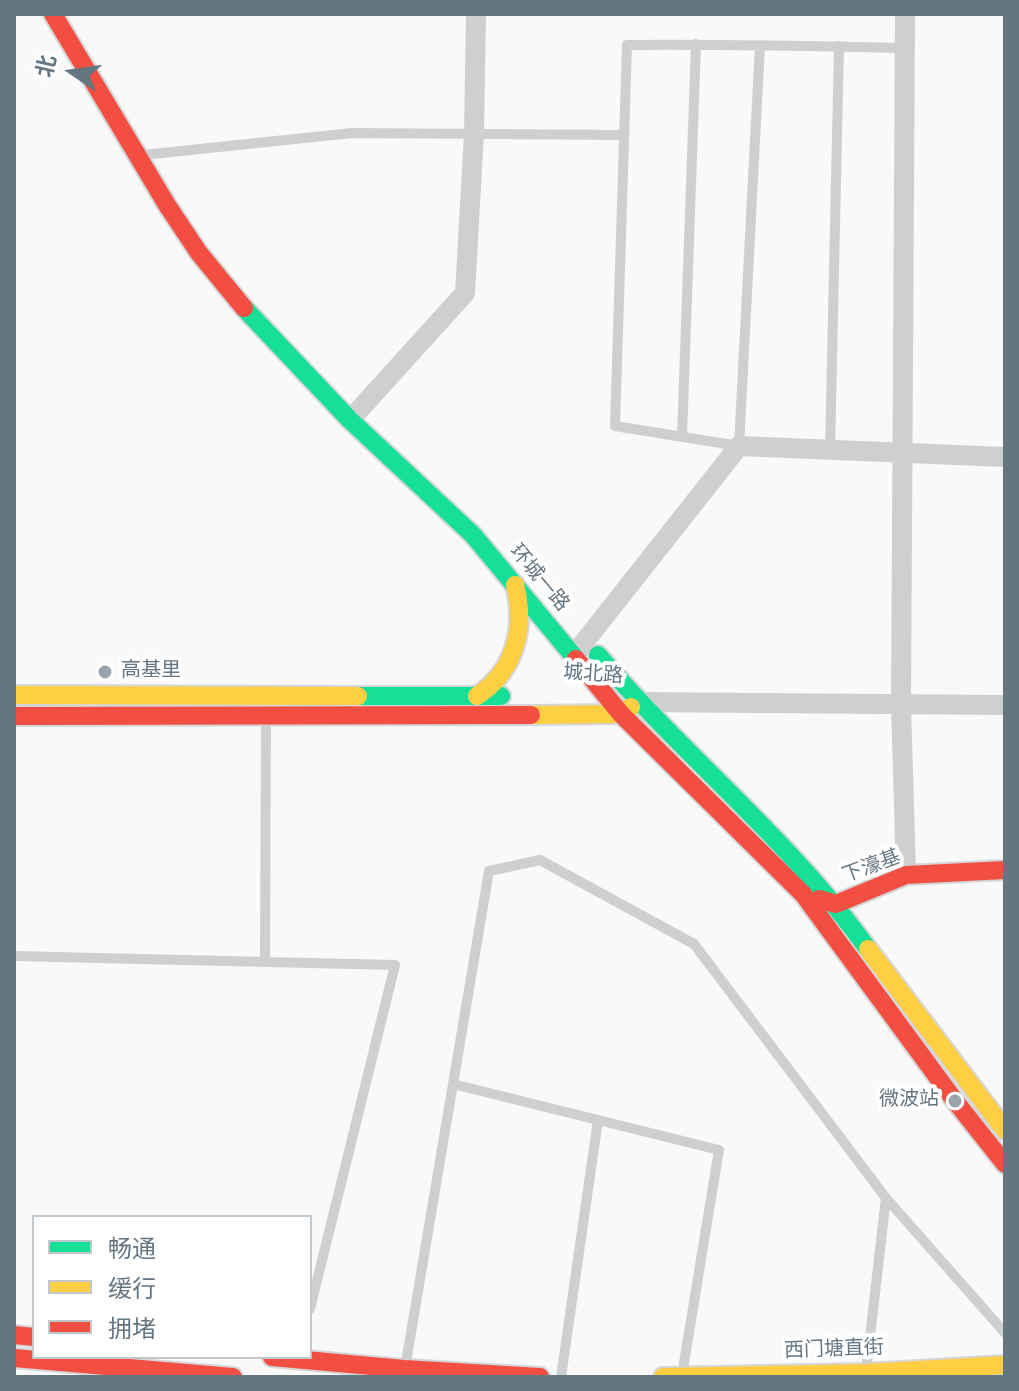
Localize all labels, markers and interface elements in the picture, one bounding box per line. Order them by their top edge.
north arrow [32,32,112,112]
text: 北 [32,53,64,80]
street label: 环城一路 [503,541,573,617]
place label: 高基里 [121,660,181,684]
street label: 城北路 [562,662,624,690]
marker: 高基里 [96,663,114,681]
street label: 下濠基 [840,846,904,890]
place label: 微波站 [879,1089,939,1113]
marker: 微波站 [946,1092,964,1110]
legend [32,1215,312,1359]
text: 畅通 [108,1236,156,1266]
text: 缓行 [108,1276,156,1306]
text: 拥堵 [108,1316,156,1346]
street label: 西门塘直街 [784,1337,884,1365]

